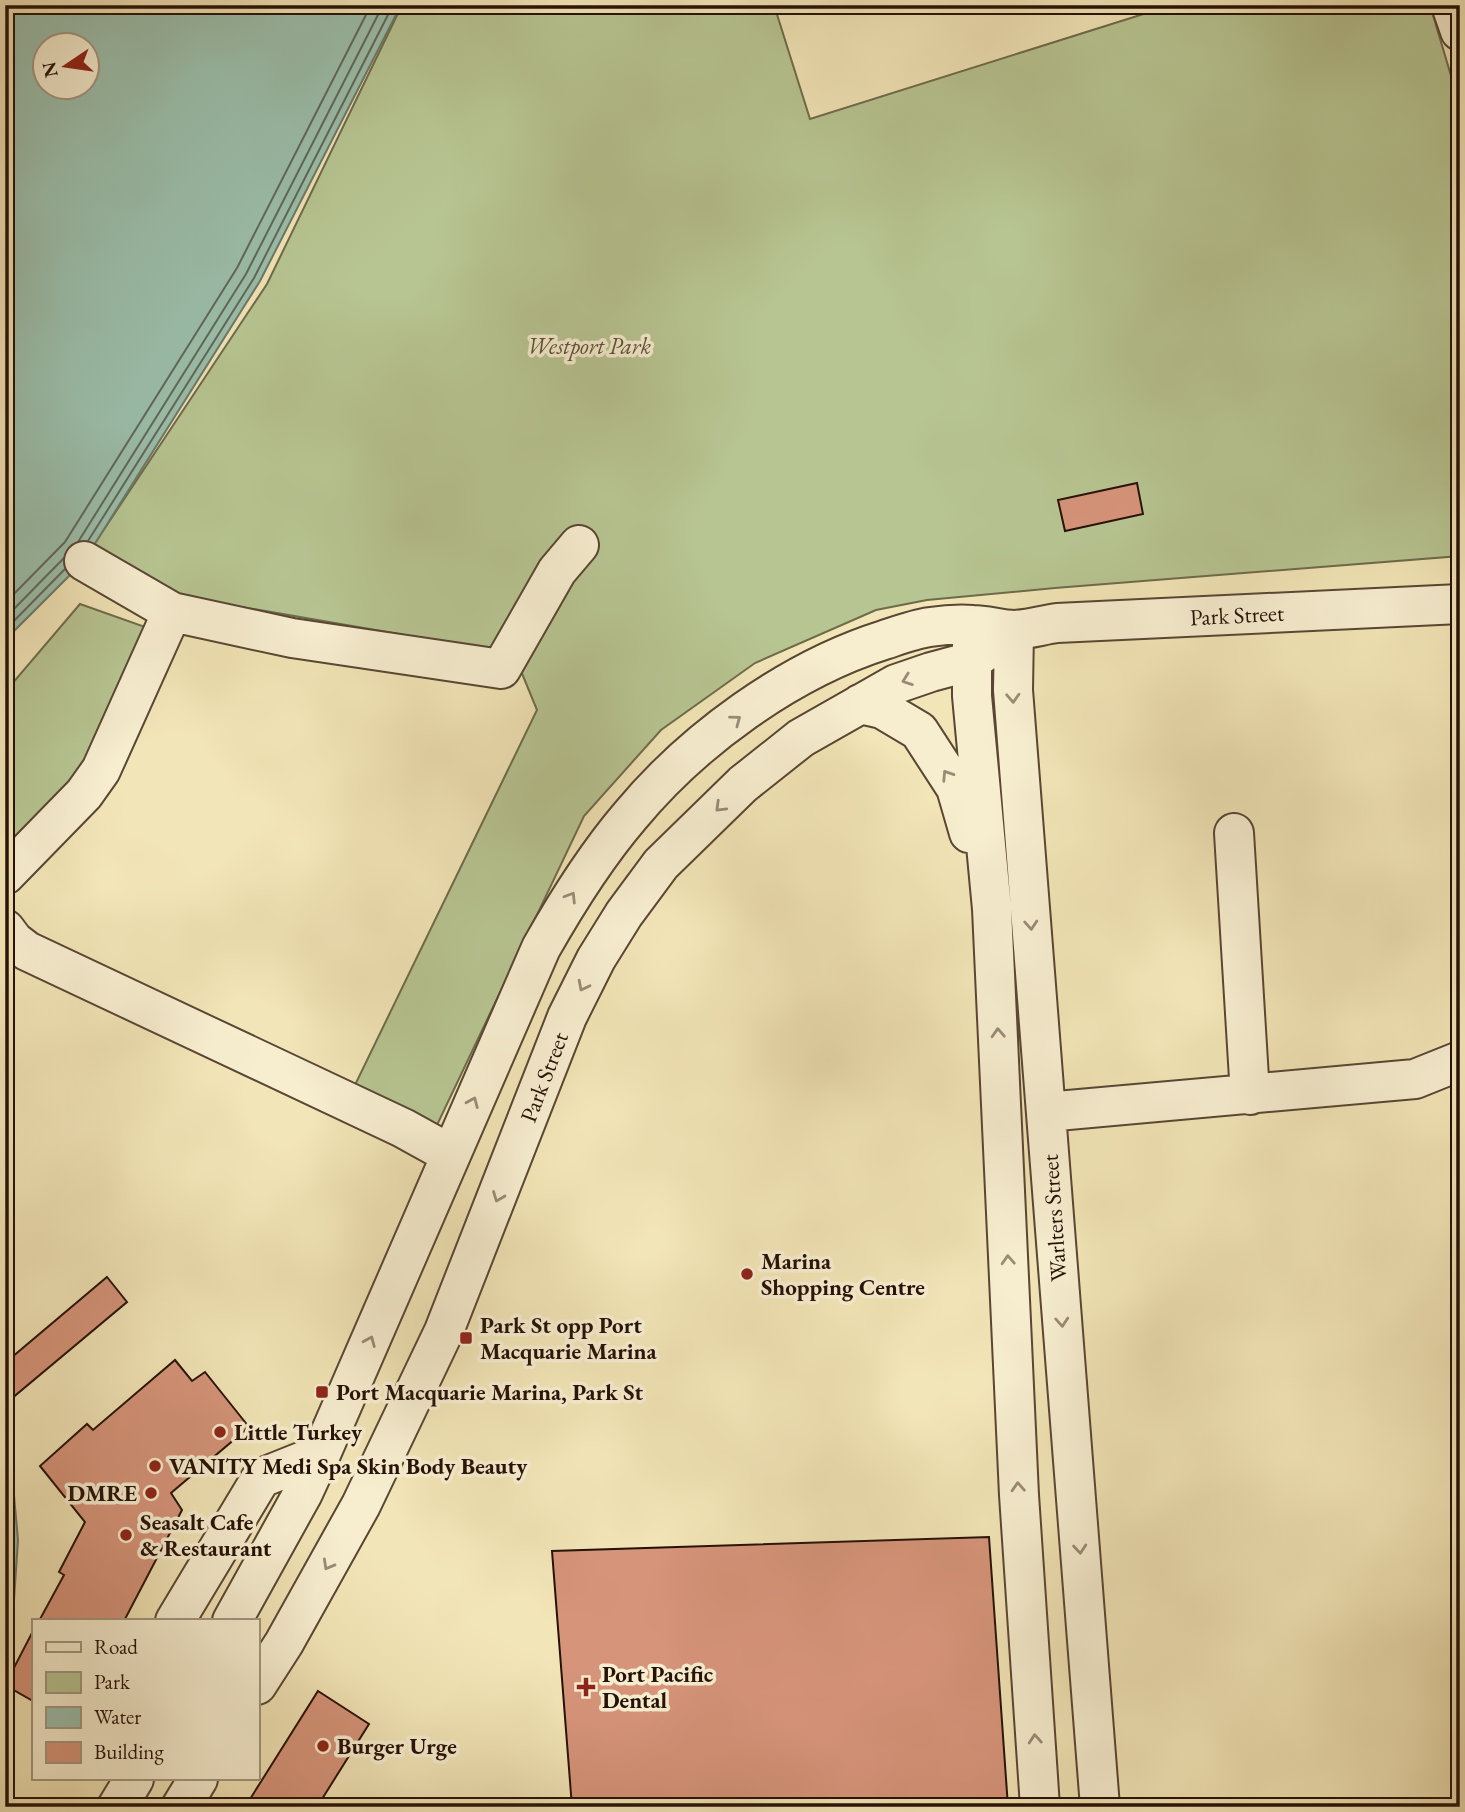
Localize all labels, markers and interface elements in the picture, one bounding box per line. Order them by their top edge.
north arrow [32,32,102,102]
text: N [36,59,64,80]
park label: Westport Park [527,331,651,361]
street label: Park Street [1189,598,1286,632]
one-way arrow [901,672,913,686]
one-way arrow [1006,693,1021,704]
one-way arrow [728,715,740,728]
one-way arrow [943,770,955,783]
one-way arrow [715,798,728,811]
one-way arrow [563,892,575,905]
one-way arrow [1023,919,1038,930]
one-way arrow [577,979,591,991]
street label: Park Street [513,1027,575,1126]
one-way arrow [991,1027,1006,1038]
one-way arrow [465,1097,479,1109]
street label: Warlters Street [1035,1153,1073,1283]
one-way arrow [492,1191,506,1203]
place label: Marina Shopping Centre [761,1246,925,1302]
one-way arrow [1001,1254,1016,1265]
marker: Marina Shopping Centre [739,1266,755,1282]
place label: Park St opp Port Macquarie Marina [480,1310,658,1366]
one-way arrow [1054,1317,1069,1328]
marker: Park St opp Port Macquarie Marina [458,1330,474,1346]
one-way arrow [362,1336,376,1348]
place label: Port Macquarie Marina, Park St [336,1377,644,1407]
marker: Port Macquarie Marina, Park St [314,1384,330,1400]
place label: Little Turkey [234,1417,363,1447]
marker: Little Turkey [212,1424,228,1440]
place label: VANITY Medi Spa Skin Body Beauty [169,1451,528,1481]
marker: VANITY Medi Spa Skin Body Beauty [147,1458,163,1474]
place label: DMRE [68,1478,137,1508]
one-way arrow [1011,1481,1026,1492]
marker: DMRE [143,1485,159,1501]
place label: Seasalt Cafe & Restaurant [140,1507,272,1563]
marker: Seasalt Cafe & Restaurant [118,1527,134,1543]
one-way arrow [1072,1544,1087,1555]
one-way arrow [323,1558,336,1570]
legend [32,1619,259,1780]
text: Road [94,1633,138,1660]
place label: Port Pacific Dental [602,1659,714,1715]
text: Park [94,1668,131,1695]
marker: Port Pacific Dental [576,1677,596,1697]
text: Water [94,1703,141,1730]
place label: Burger Urge [337,1731,457,1761]
one-way arrow [1028,1733,1043,1744]
text: Building [94,1738,164,1765]
marker: Burger Urge [315,1738,331,1754]

